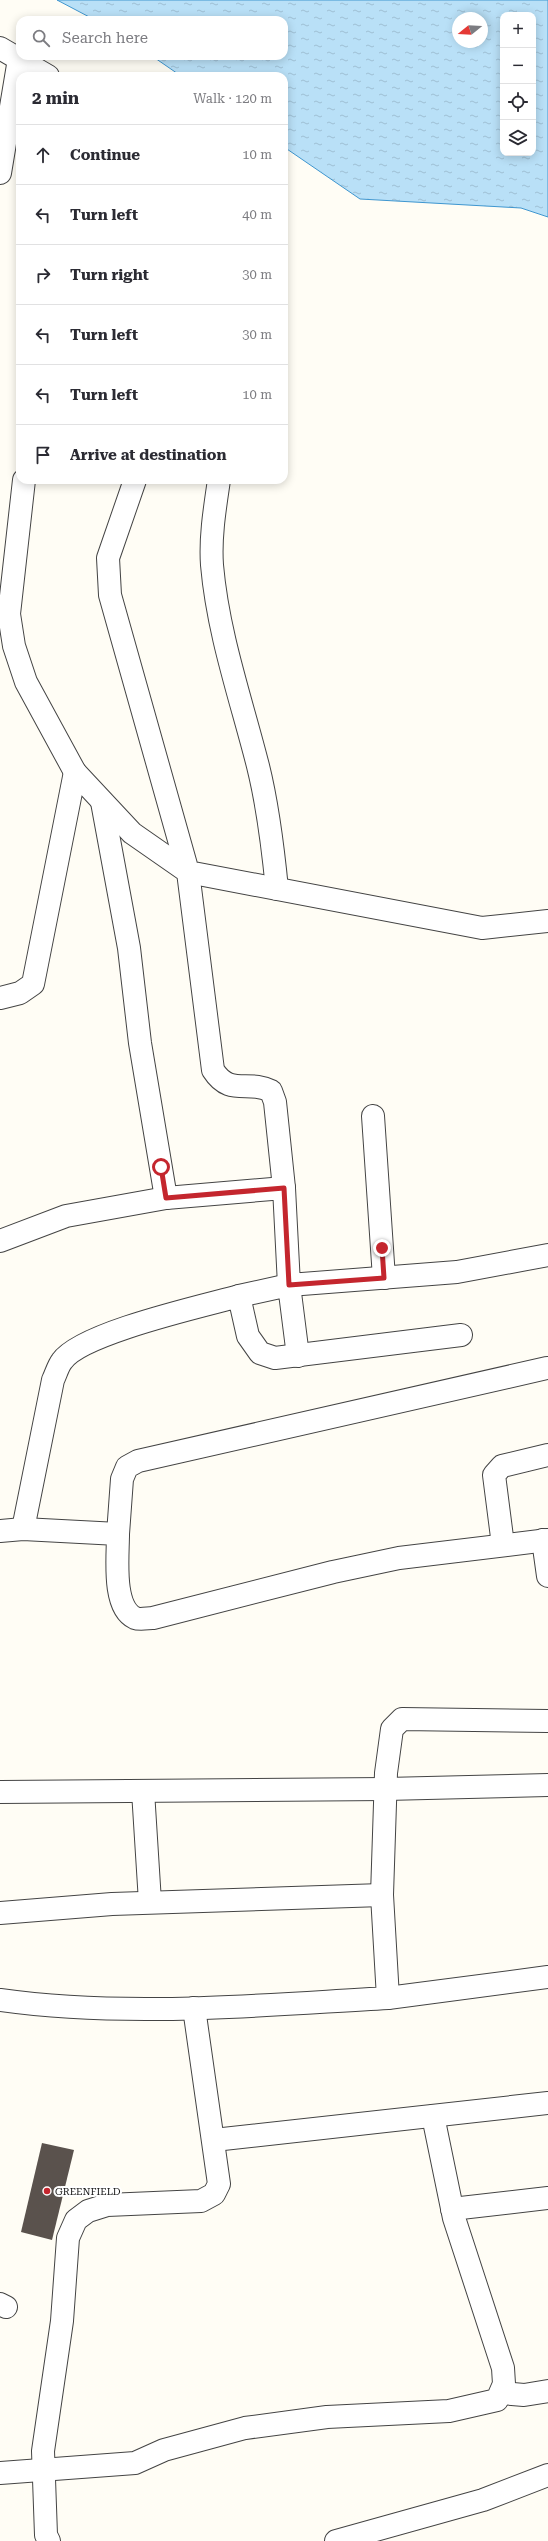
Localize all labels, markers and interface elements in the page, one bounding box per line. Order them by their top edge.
north arrow [452,12,488,48]
map controls [500,12,536,156]
button: + [500,12,536,48]
search box [16,16,288,60]
icon: search [30,27,52,49]
text: Search here [62,29,148,47]
button: − [500,48,536,84]
button: locate [500,84,536,120]
text: 2 min [32,88,79,108]
text: Walk · 120 m [193,91,272,106]
button: layers [500,120,536,156]
icon: ahead [32,144,54,166]
text: Continue [70,146,140,164]
text: 10 m [242,147,272,162]
icon: left [32,204,54,226]
text: Turn left [70,206,138,224]
text: 40 m [242,207,272,222]
icon: right [32,264,54,286]
text: Turn right [70,266,149,284]
text: 30 m [242,267,272,282]
icon: left [32,324,54,346]
text: Turn left [70,326,138,344]
text: 30 m [242,327,272,342]
icon: left [32,384,54,406]
text: Turn left [70,386,138,404]
text: 10 m [242,387,272,402]
icon: arrive [32,444,54,466]
text: Arrive at destination [70,446,226,464]
route start [152,1158,170,1176]
route end [373,1239,391,1257]
marker: GREENFIELD [42,2186,52,2196]
place label: GREENFIELD [55,2186,121,2197]

